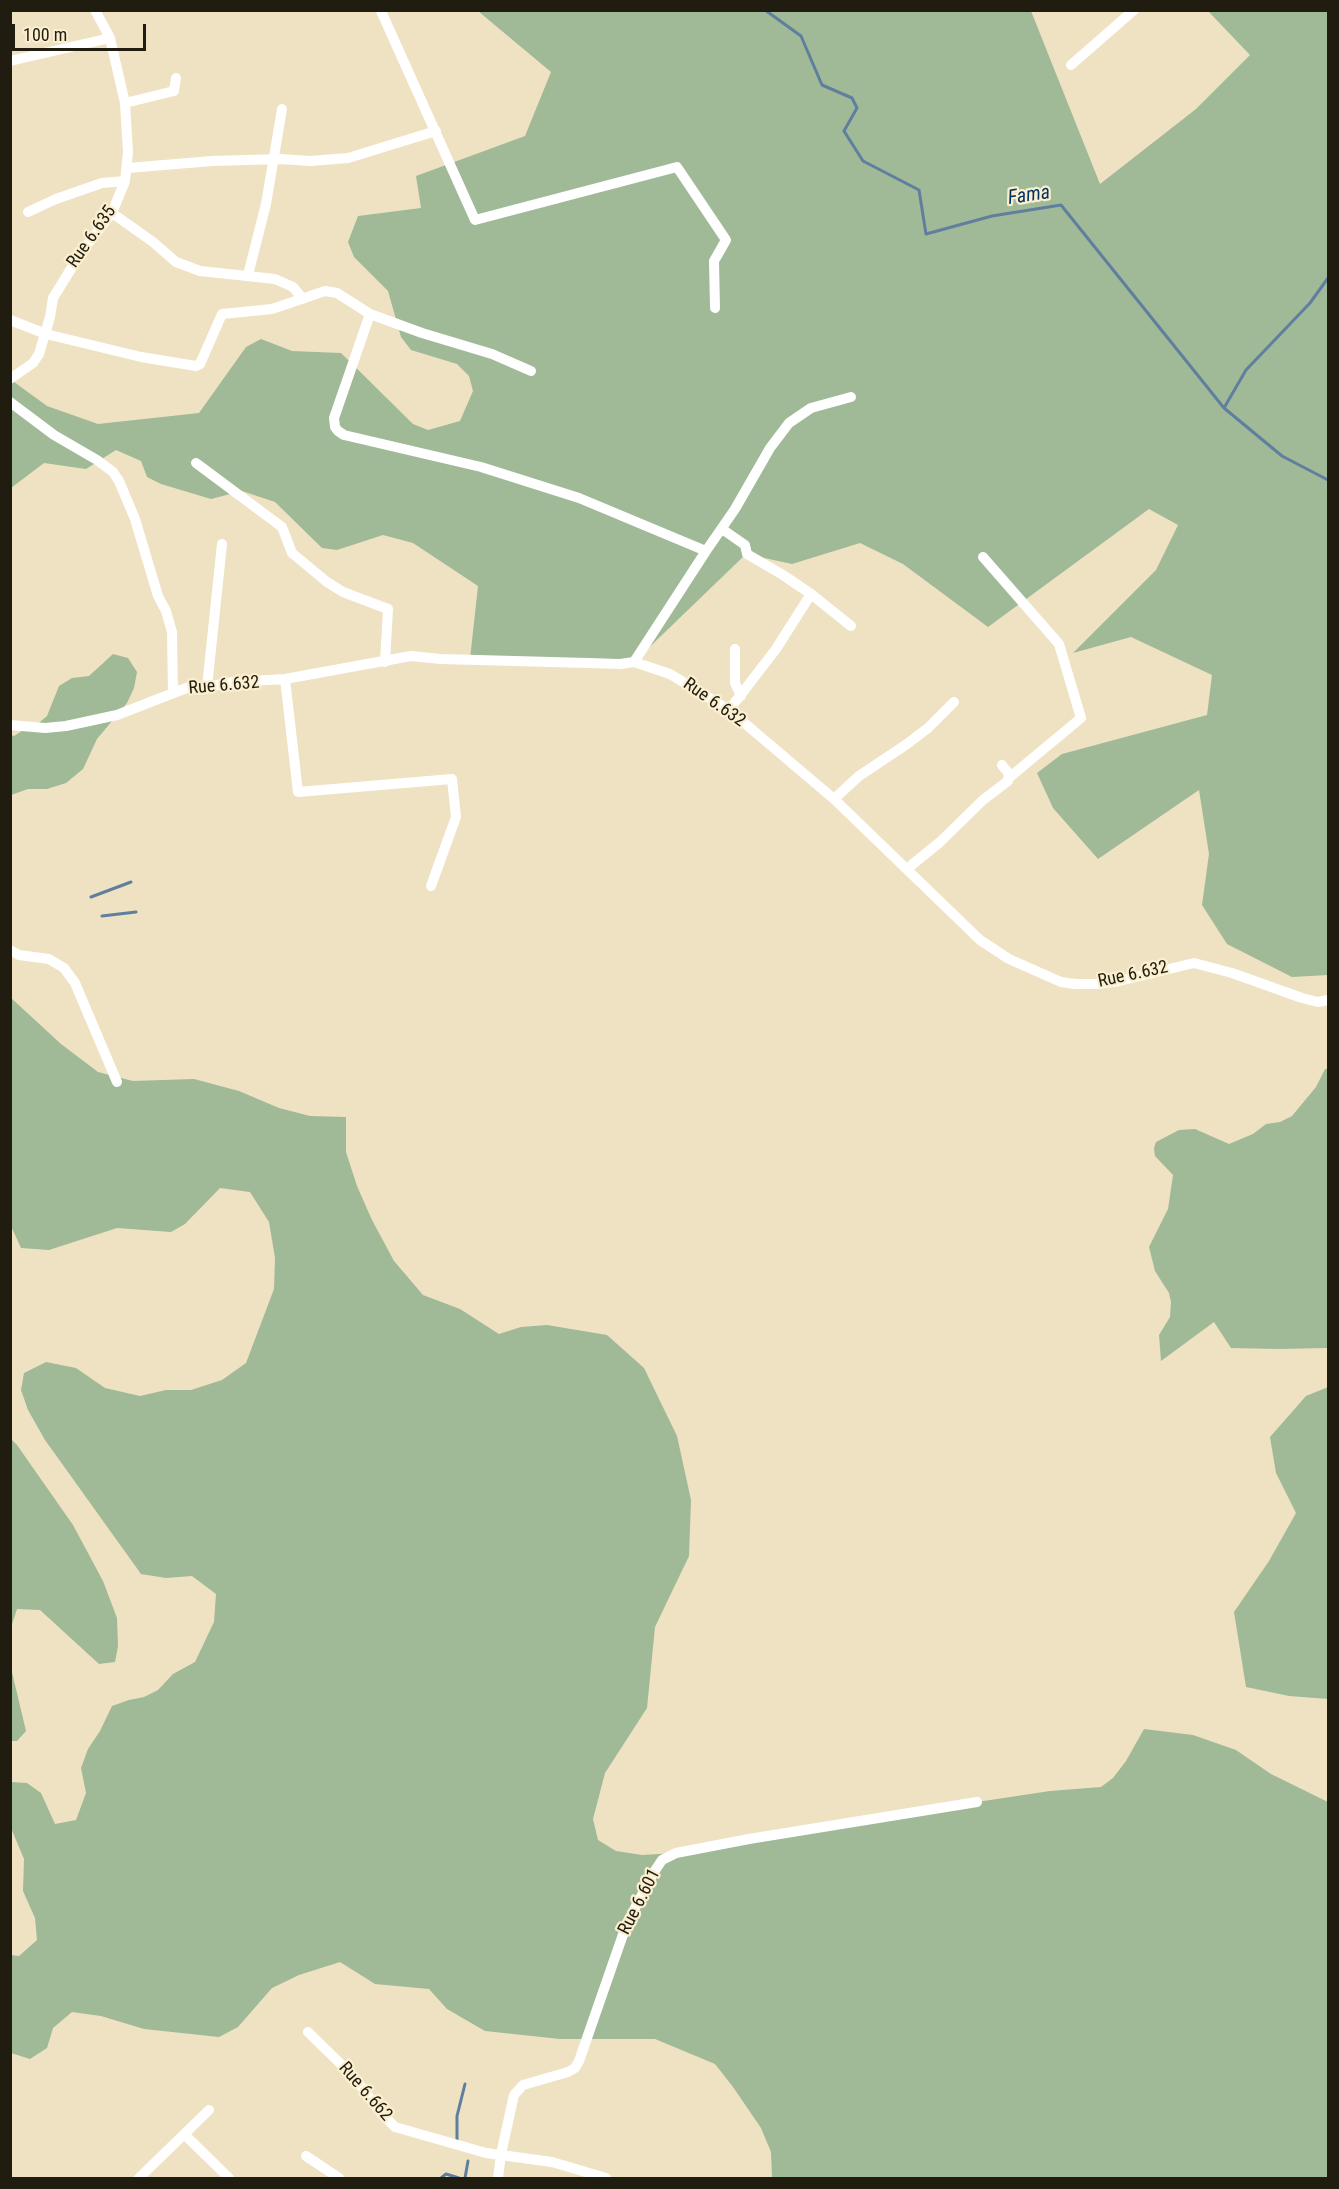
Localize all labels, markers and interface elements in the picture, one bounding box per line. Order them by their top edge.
scale bar [15,12,148,50]
text: 100 m [23,24,67,45]
water label: Fama [1006,181,1052,211]
street label: Rue 6.635 [63,202,121,272]
street label: Rue 6.632 [188,672,260,700]
street label: Rue 6.632 [679,674,749,732]
street label: Rue 6.632 [1096,957,1170,993]
street label: Rue 6.601 [614,1865,666,1939]
street label: Rue 6.662 [334,2058,396,2126]

